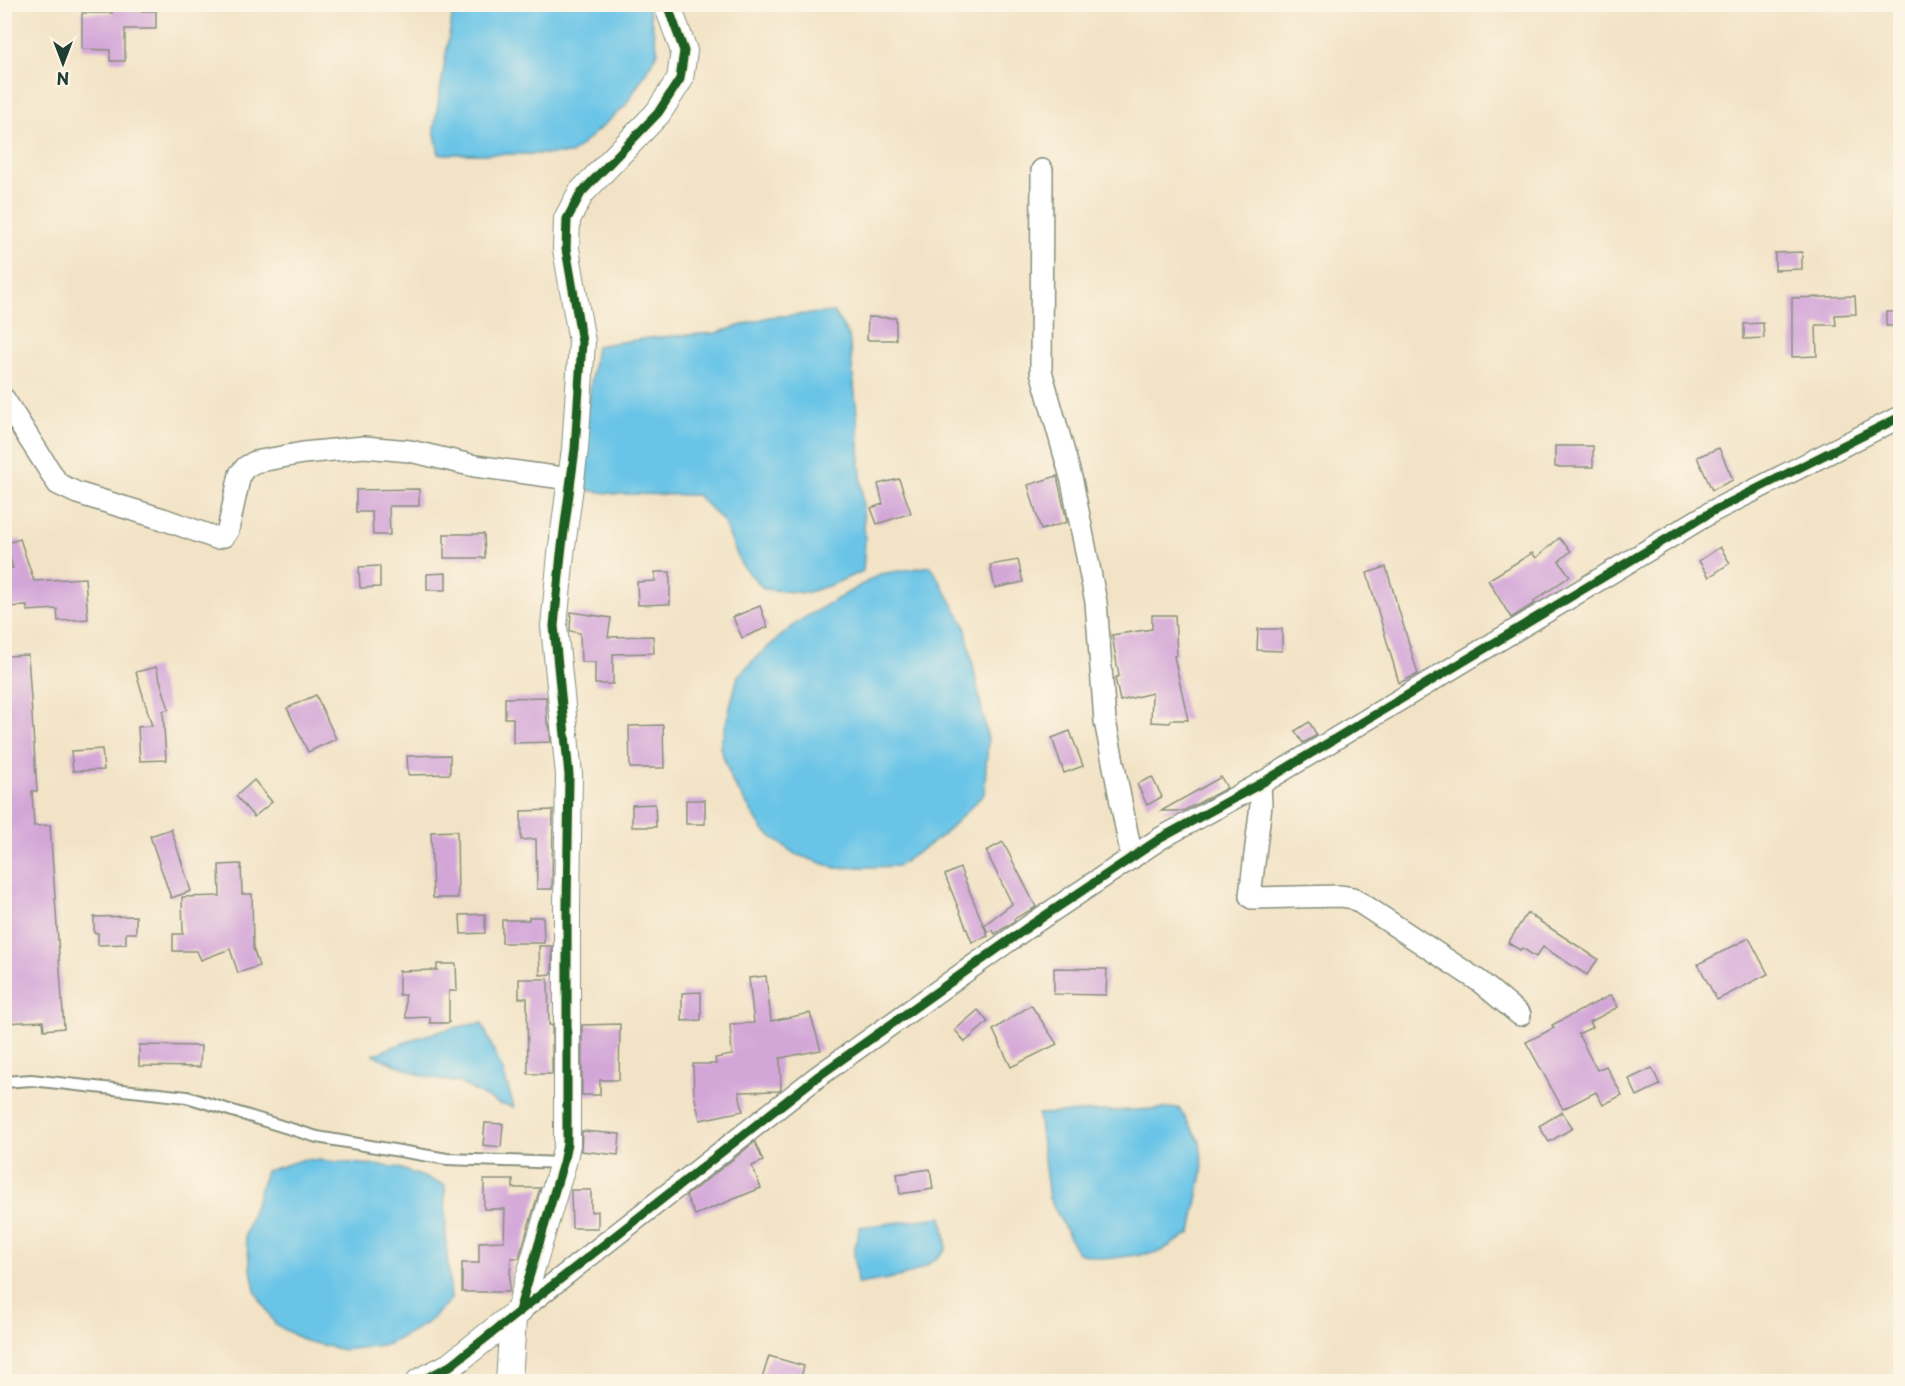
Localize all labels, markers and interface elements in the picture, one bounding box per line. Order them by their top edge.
north arrow [33,33,93,93]
text: N [57,67,69,91]

